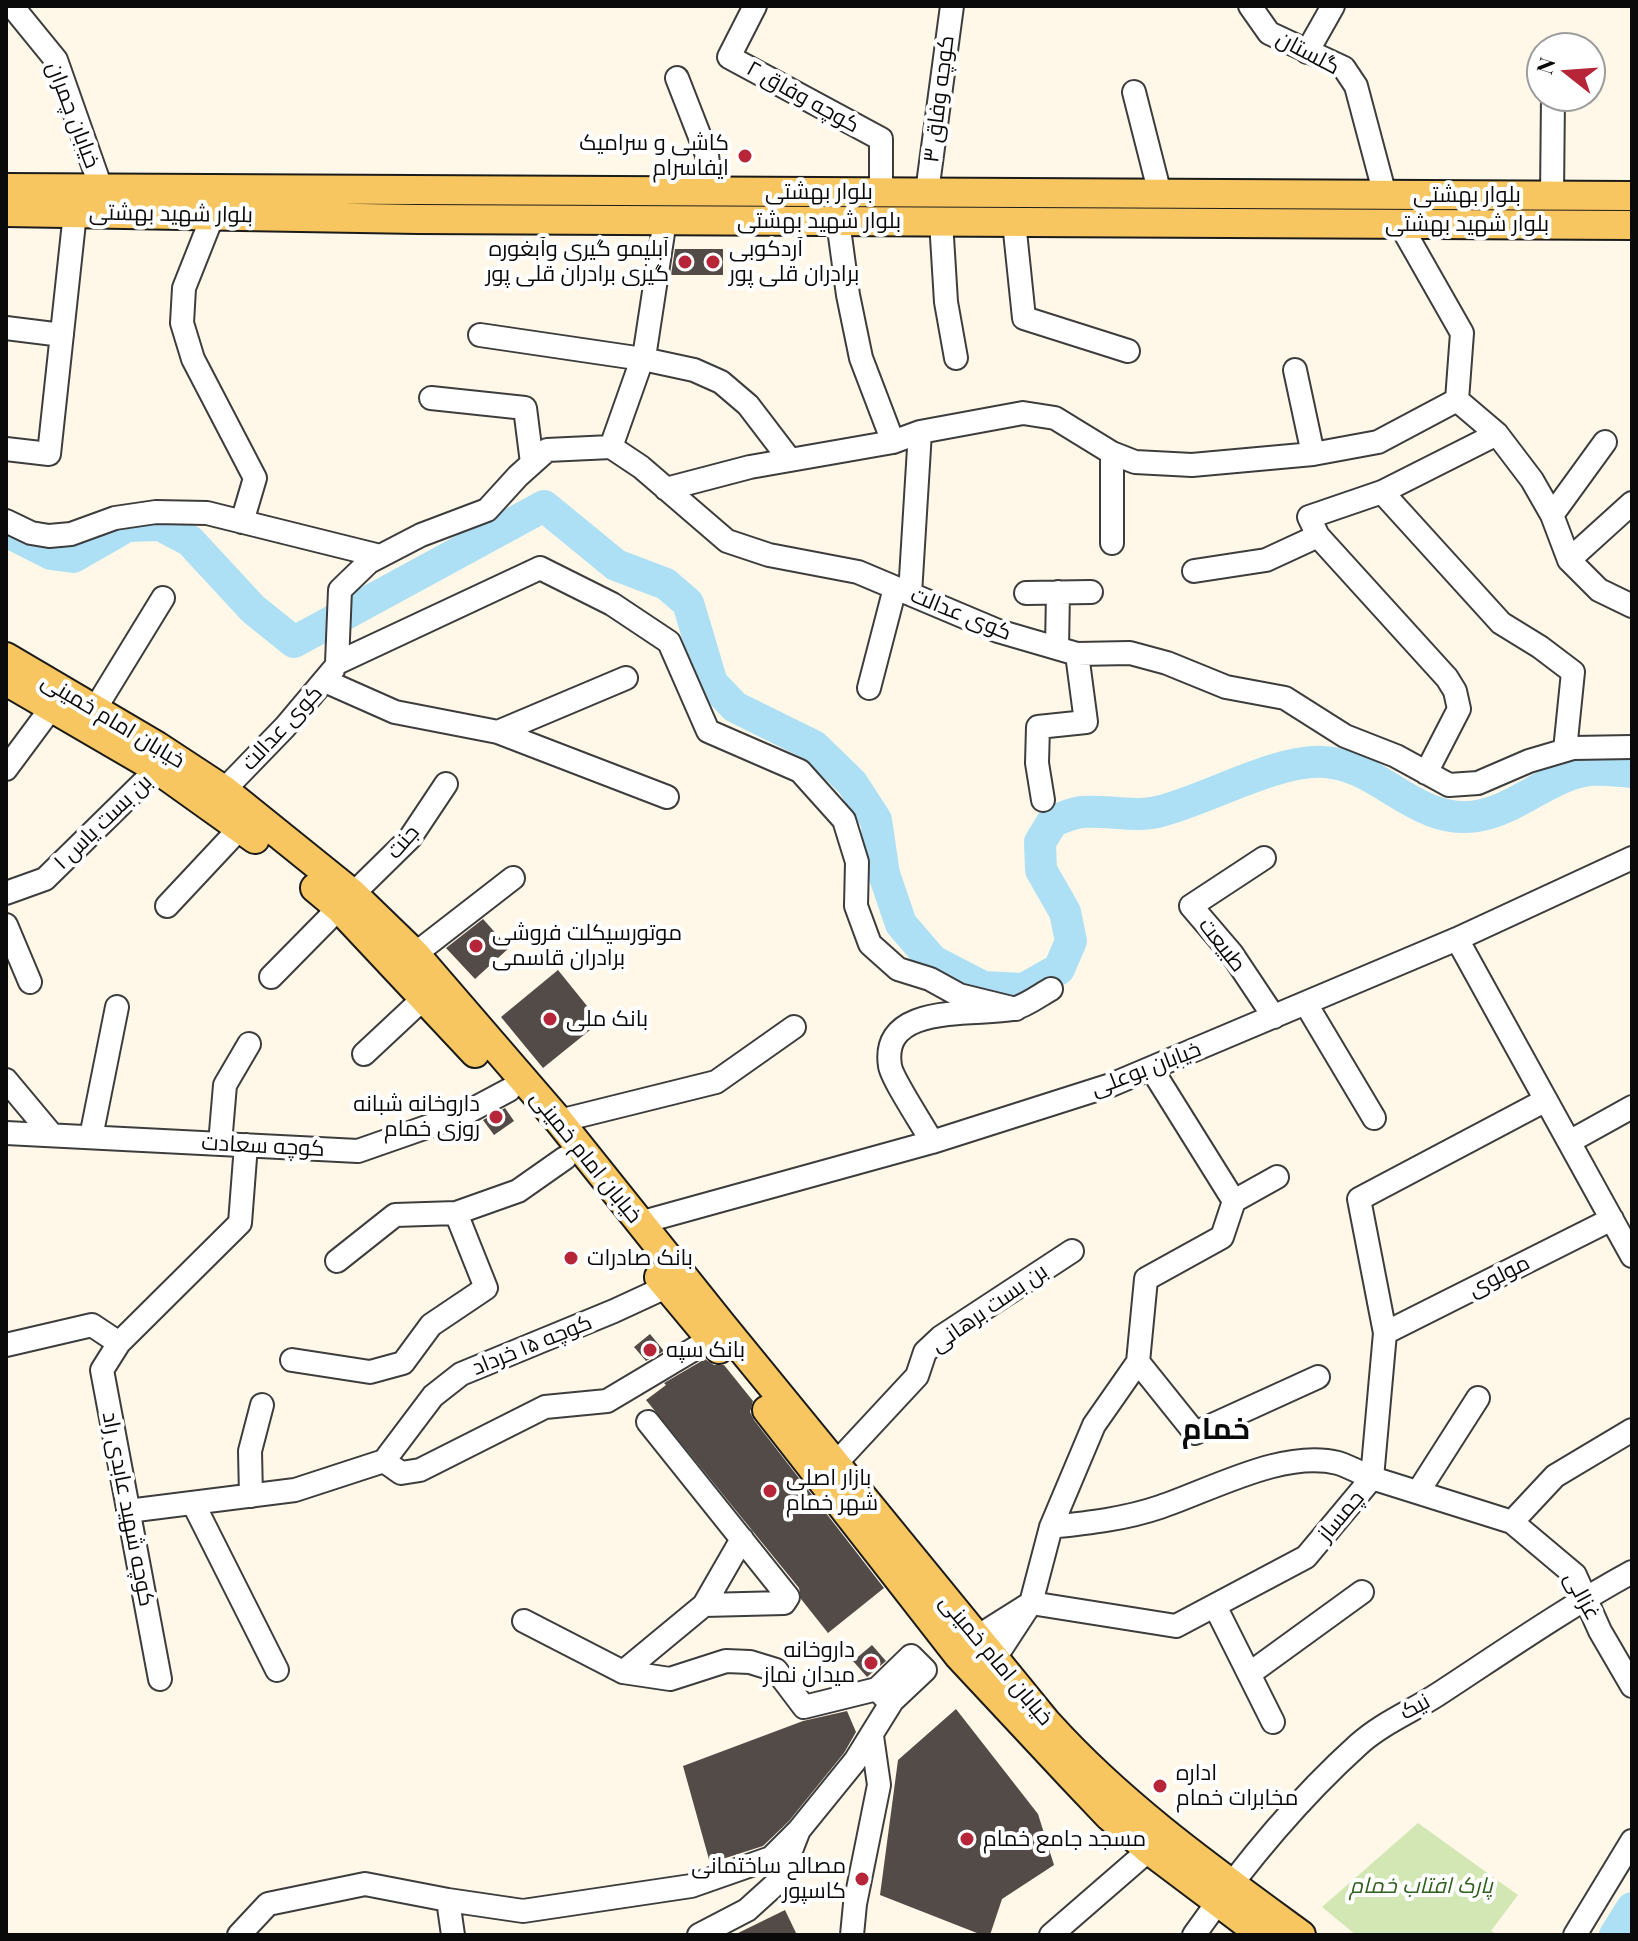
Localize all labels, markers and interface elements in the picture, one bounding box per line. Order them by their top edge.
street label: گلستان [1272,25,1344,81]
north arrow [1526,32,1606,112]
street label: کوچه وفاق ۳ [918,34,960,164]
text: N [1528,54,1562,78]
street label: کوچه وفاق ۲ [742,55,864,139]
street label: خیابان چمران [41,58,105,172]
place label: کاشی و سرامیک ایفاسرام [579,130,729,182]
marker: کاشی و سرامیک ایفاسرام [736,147,754,165]
street label: بلوار بهشتی [765,179,873,205]
street label: بلوار بهشتی [1413,182,1521,208]
street label: بلوار شهید بهشتی [89,199,253,229]
street label: بلوار شهید بهشتی [737,208,901,234]
street label: بلوار شهید بهشتی [1385,211,1549,237]
place label: آبلیمو گیری وآبغوره گیری برادران قلی پور [486,236,669,288]
place label: آردکوبی برادران قلی پور [729,236,859,288]
marker: آبلیمو گیری وآبغوره گیری برادران قلی پور [676,253,694,271]
marker: آردکوبی برادران قلی پور [704,253,722,271]
street label: کوی عدالت [907,582,1015,646]
street label: خیابان امام خمینی [36,668,190,774]
street label: کوی عدالت [236,680,328,776]
street label: بن بست یاس ۱ [48,769,158,875]
street label: جنت [381,820,425,864]
street label: طبيعت [1193,913,1251,977]
place label: موتورسیکلت فروشی برادران قاسمی [492,920,682,972]
marker: موتورسیکلت فروشی برادران قاسمی [467,937,485,955]
place label: بانک ملی [566,1006,648,1032]
marker: بانک ملی [541,1010,559,1028]
street label: خیابان بوعلی [1087,1036,1205,1102]
street label: خیابان امام خمینی [524,1085,648,1229]
place label: داروخانه شبانه روزی خمام [353,1091,480,1142]
marker: داروخانه شبانه روزی خمام [487,1108,505,1126]
street label: کوچه سعادت [201,1130,325,1162]
place label: بانک صادرات [587,1245,693,1271]
marker: بانک صادرات [562,1249,580,1267]
street label: مولوی [1464,1249,1534,1303]
street label: بن بست برهانی [925,1258,1053,1358]
street label: کوچه ۱۵ خرداد [468,1309,596,1381]
place label: بانک سپه [666,1337,745,1363]
marker: بانک سپه [641,1341,659,1359]
street label: کوچه شهید عابدی راد [96,1409,160,1609]
district label: خمام [1182,1412,1250,1448]
place label: بازار اصلی شهر خمام [786,1465,878,1516]
marker: بازار اصلی شهر خمام [761,1482,779,1500]
street label: چمساز [1312,1485,1370,1547]
street label: غزالی [1558,1567,1606,1625]
street label: خیابان امام خمینی [934,1589,1058,1731]
place label: داروخانه میدان نماز [764,1637,855,1688]
marker: داروخانه میدان نماز [862,1654,880,1672]
street label: نیک [1395,1688,1435,1726]
place label: اداره مخابرات خمام [1176,1760,1298,1812]
marker: اداره مخابرات خمام [1151,1777,1169,1795]
place label: مسجد جامع خمام [983,1826,1146,1852]
marker: مسجد جامع خمام [958,1830,976,1848]
place label: مصالح ساختمانی کاسپور [691,1853,846,1904]
marker: مصالح ساختمانی کاسپور [853,1870,871,1888]
park label: پارک افتاب خمام [1349,1873,1493,1899]

